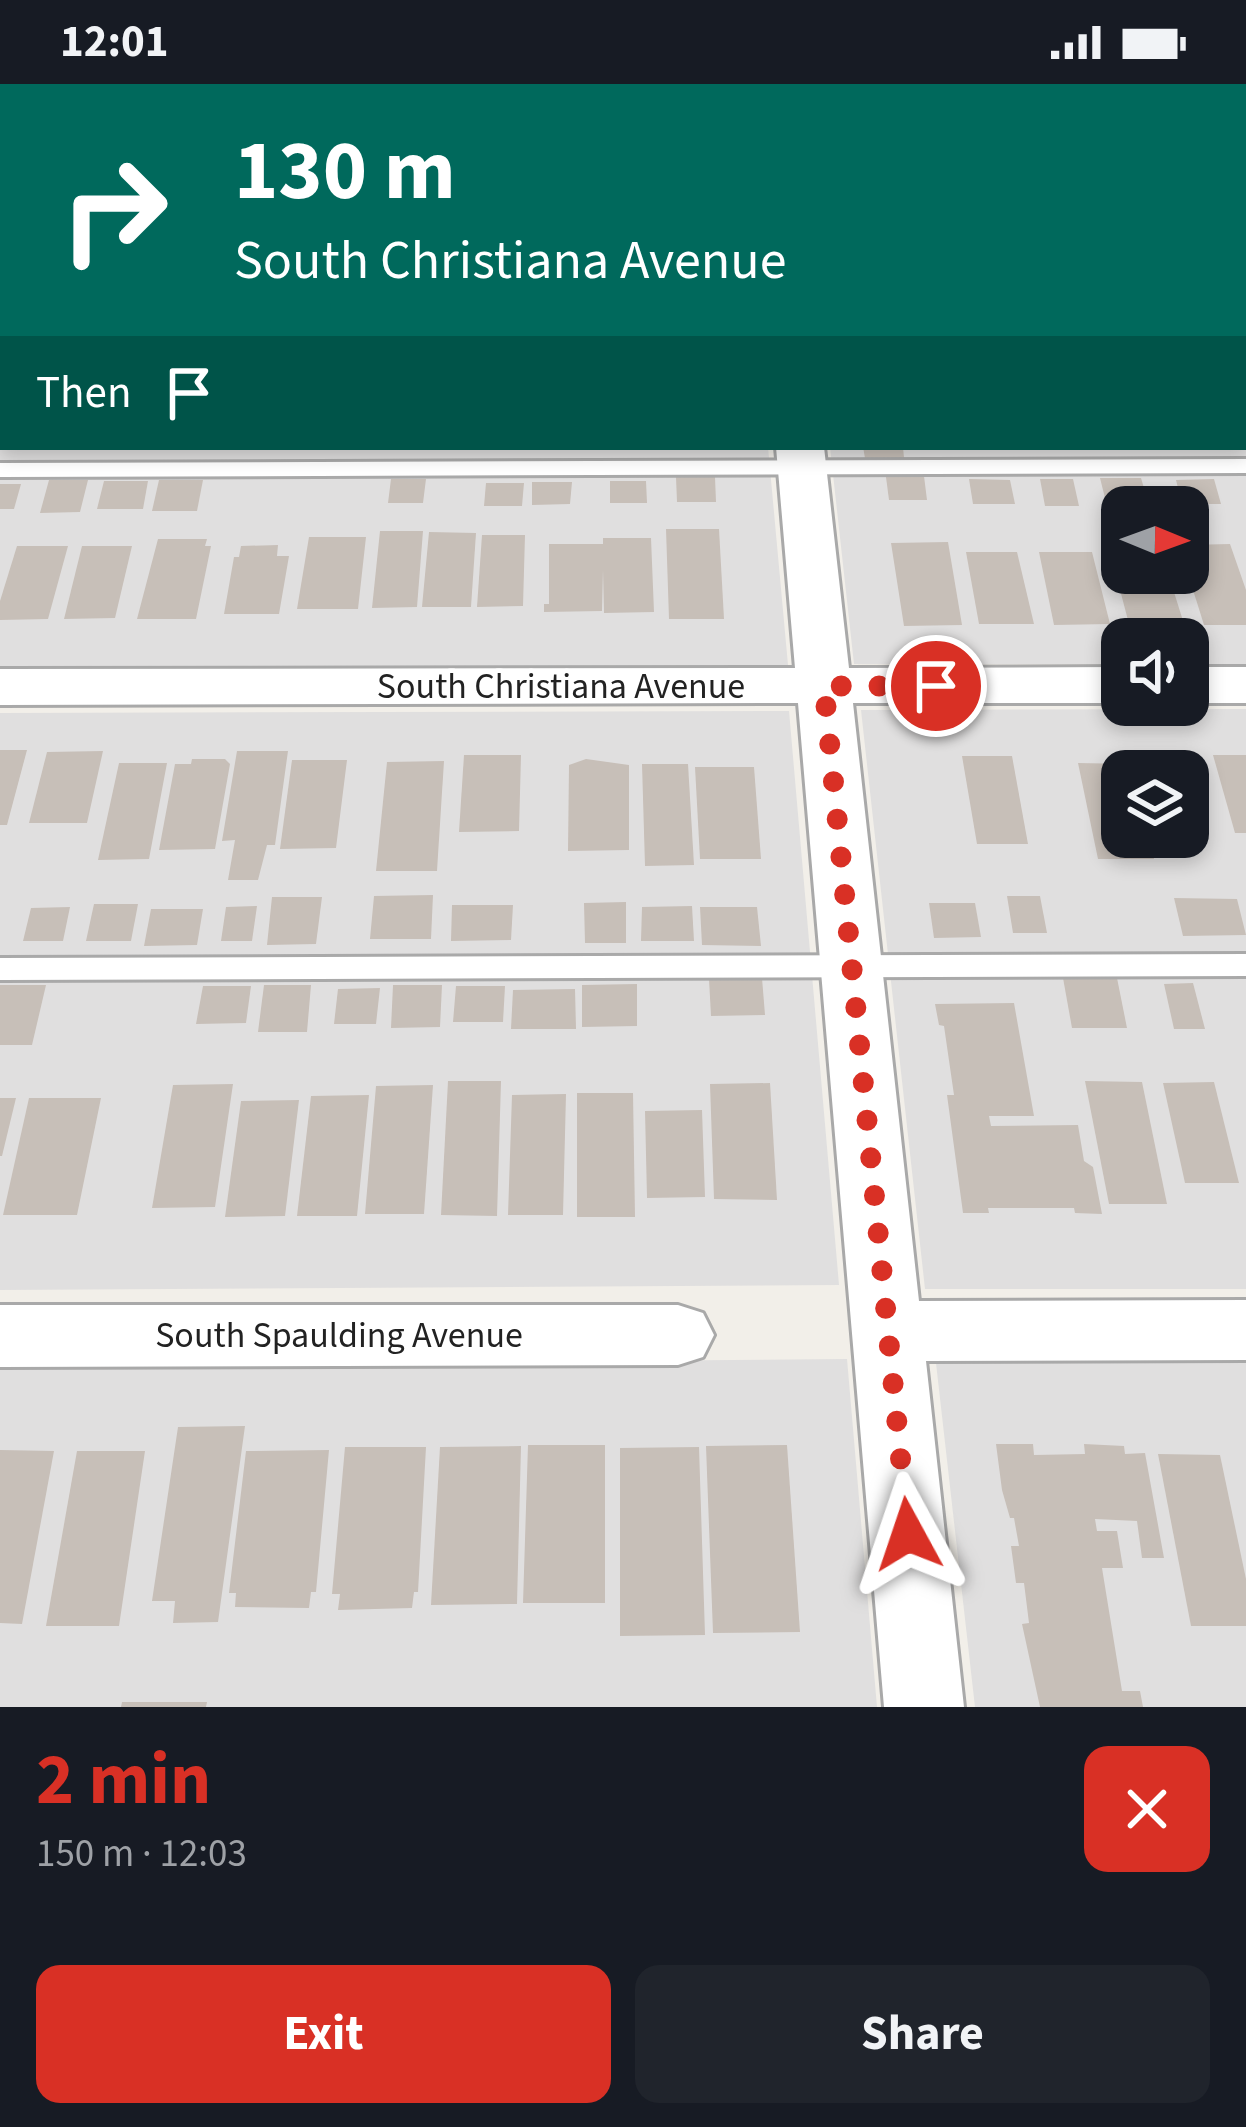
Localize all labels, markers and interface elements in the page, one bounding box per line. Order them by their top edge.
text: 12:01 [60,10,169,74]
text: 130 m [234,112,456,232]
icon: right [36,132,192,288]
text: South Christiana Avenue [234,223,786,300]
icon: arrive [156,360,222,426]
text: Then [36,361,132,425]
north arrow [1101,486,1209,594]
map controls [1101,486,1209,858]
button: sound [1101,618,1209,726]
pin [885,635,987,737]
icon: arrive [903,653,969,719]
street label: South Christiana Avenue [377,661,745,712]
button: layers [1101,750,1209,858]
street label: South Spaulding Avenue [155,1310,523,1361]
position arrow [845,1471,971,1597]
text: 2 min [36,1729,211,1832]
button: close [1084,1746,1210,1872]
text: 150 m · 12:03 [36,1826,247,1882]
button: Exit [36,1965,611,2103]
button: Share [635,1965,1210,2103]

